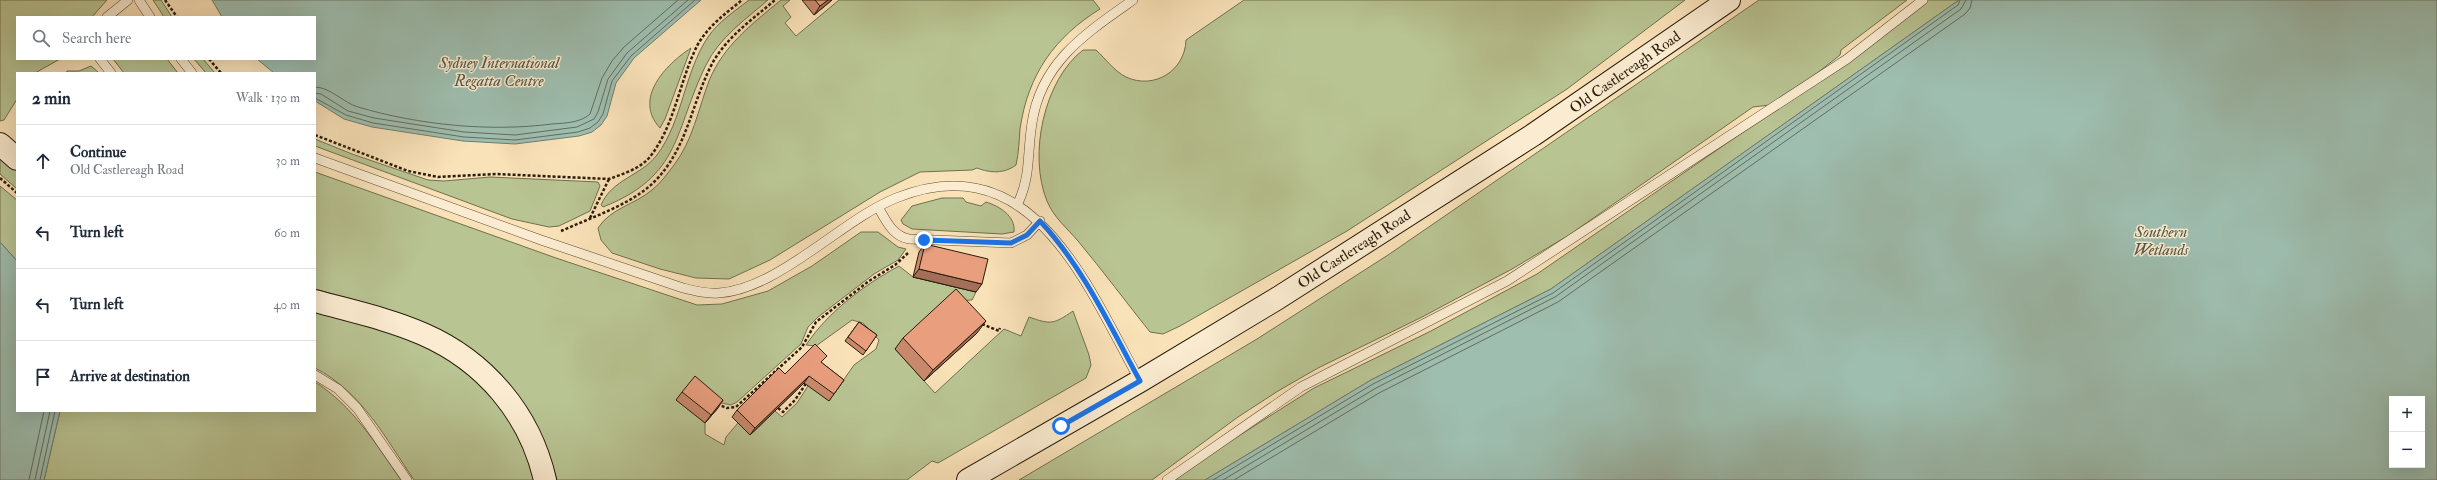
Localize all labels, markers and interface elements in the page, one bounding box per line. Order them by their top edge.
search box [16,16,316,60]
icon: search [30,27,52,49]
street label: Old Castlereagh Road [1566,27,1685,118]
text: Search here [62,29,131,48]
water label: Sydney International Regatta Centre [438,53,560,91]
text: 2 min [32,88,71,109]
text: Walk · 130 m [236,90,300,106]
text: Continue [70,143,126,162]
icon: ahead [32,150,54,172]
text: 30 m [276,153,300,169]
text: Old Castlereagh Road [70,162,184,178]
street label: Old Castlereagh Road [1294,205,1415,293]
icon: left [32,222,54,244]
water label: Southern Wetlands [2134,222,2189,260]
text: Turn left [70,223,124,242]
text: 60 m [274,225,300,241]
route end [915,231,933,249]
icon: left [32,294,54,316]
text: Turn left [70,295,124,314]
text: 40 m [274,297,300,313]
icon: arrive [32,366,54,388]
text: Arrive at destination [70,367,190,386]
map controls [2389,396,2425,468]
button: + [2389,396,2425,432]
route start [1052,417,1070,435]
button: − [2389,432,2425,468]

